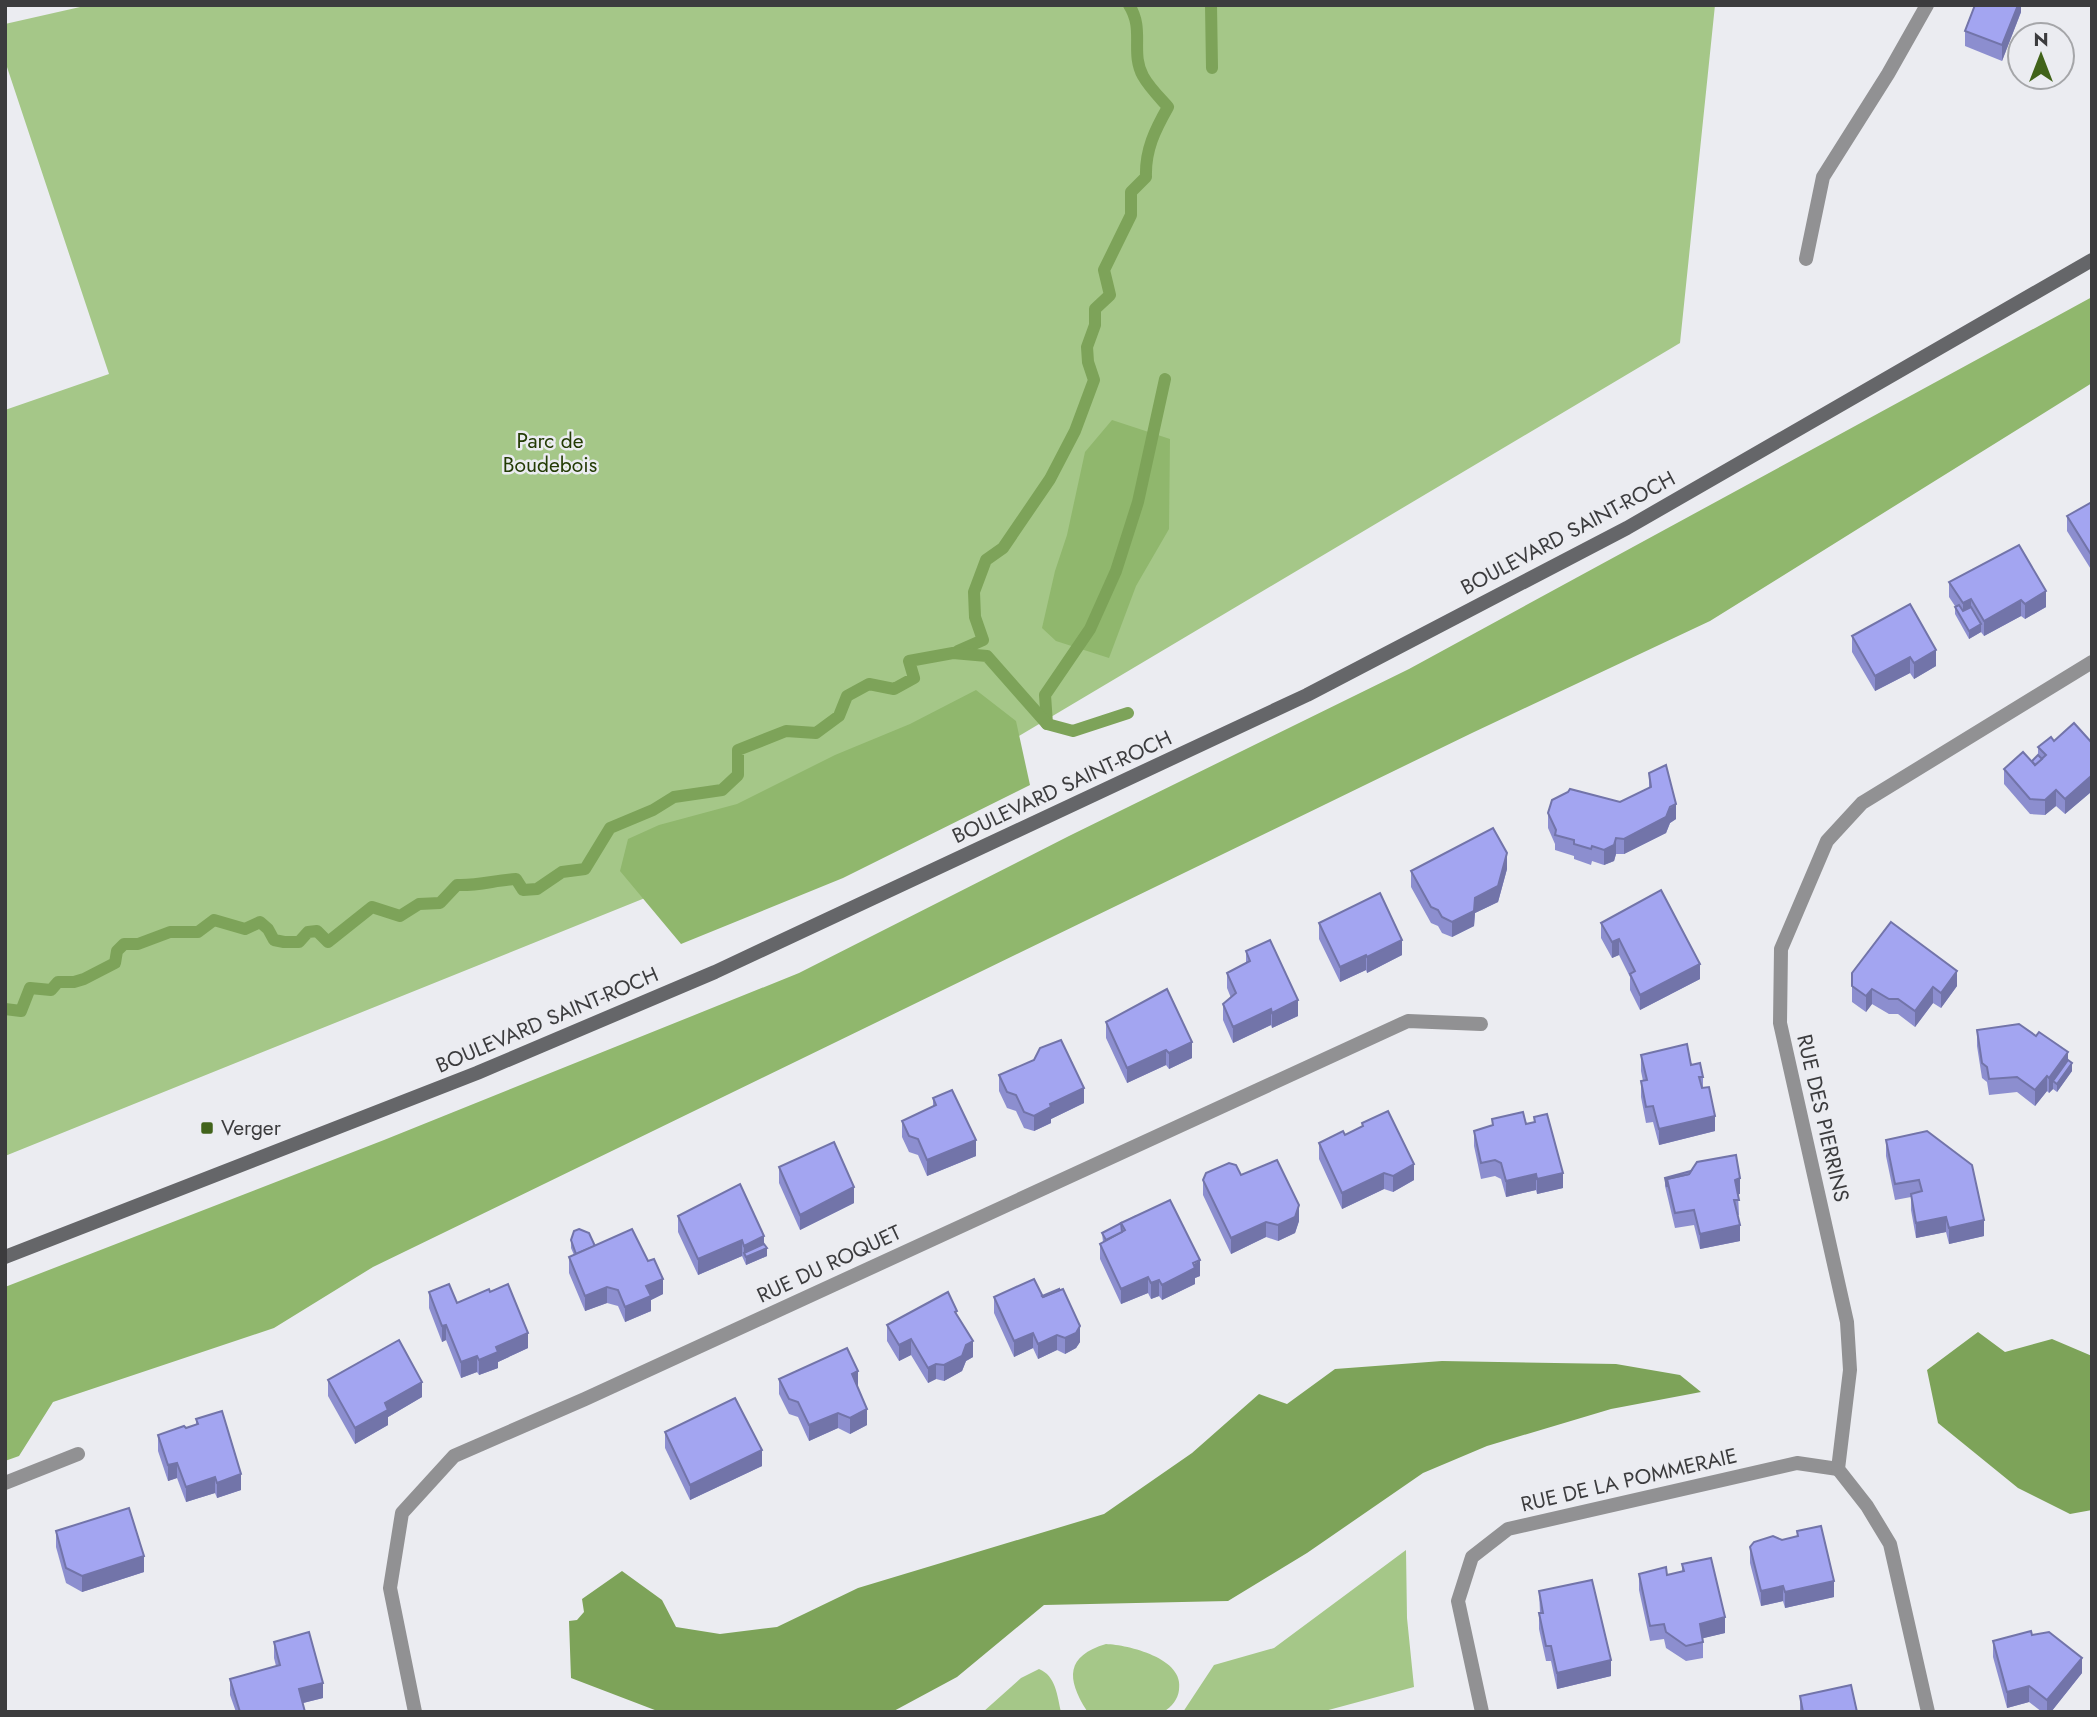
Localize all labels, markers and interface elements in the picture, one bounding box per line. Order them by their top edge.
north arrow [2006,21,2076,91]
text: N [2033,26,2049,53]
park label: Parc de Boudebois [503,426,597,480]
street label: BOULEVARD SAINT-ROCH [1455,464,1681,602]
street label: BOULEVARD SAINT-ROCH [947,723,1177,851]
street label: BOULEVARD SAINT-ROCH [431,959,663,1081]
street label: RUE DES PIERRINS [1789,1031,1857,1205]
place label: Verger [221,1113,282,1143]
marker: Verger [199,1120,215,1136]
street label: RUE DU ROQUET [752,1217,906,1311]
street label: RUE DE LA POMMERAIE [1518,1441,1740,1519]

